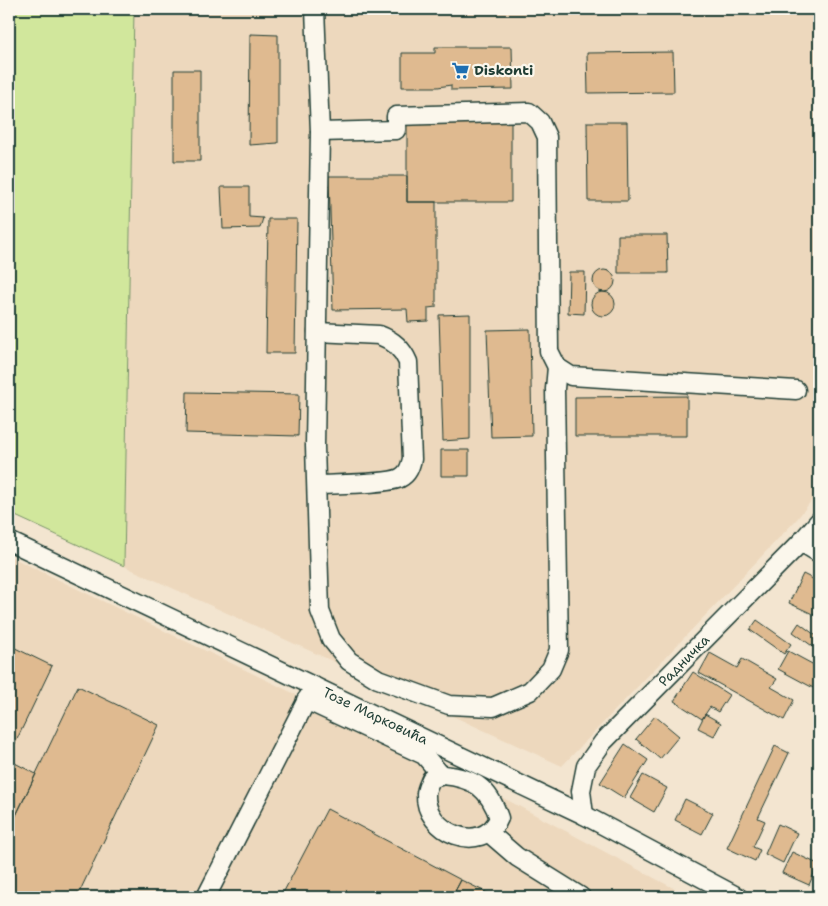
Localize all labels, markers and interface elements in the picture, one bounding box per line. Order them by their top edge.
supermarket icon: Diskonti [450,60,470,80]
place label: Diskonti [474,61,533,79]
street label: Радничка [654,630,714,690]
street label: Тозе Марковића [320,683,431,749]

